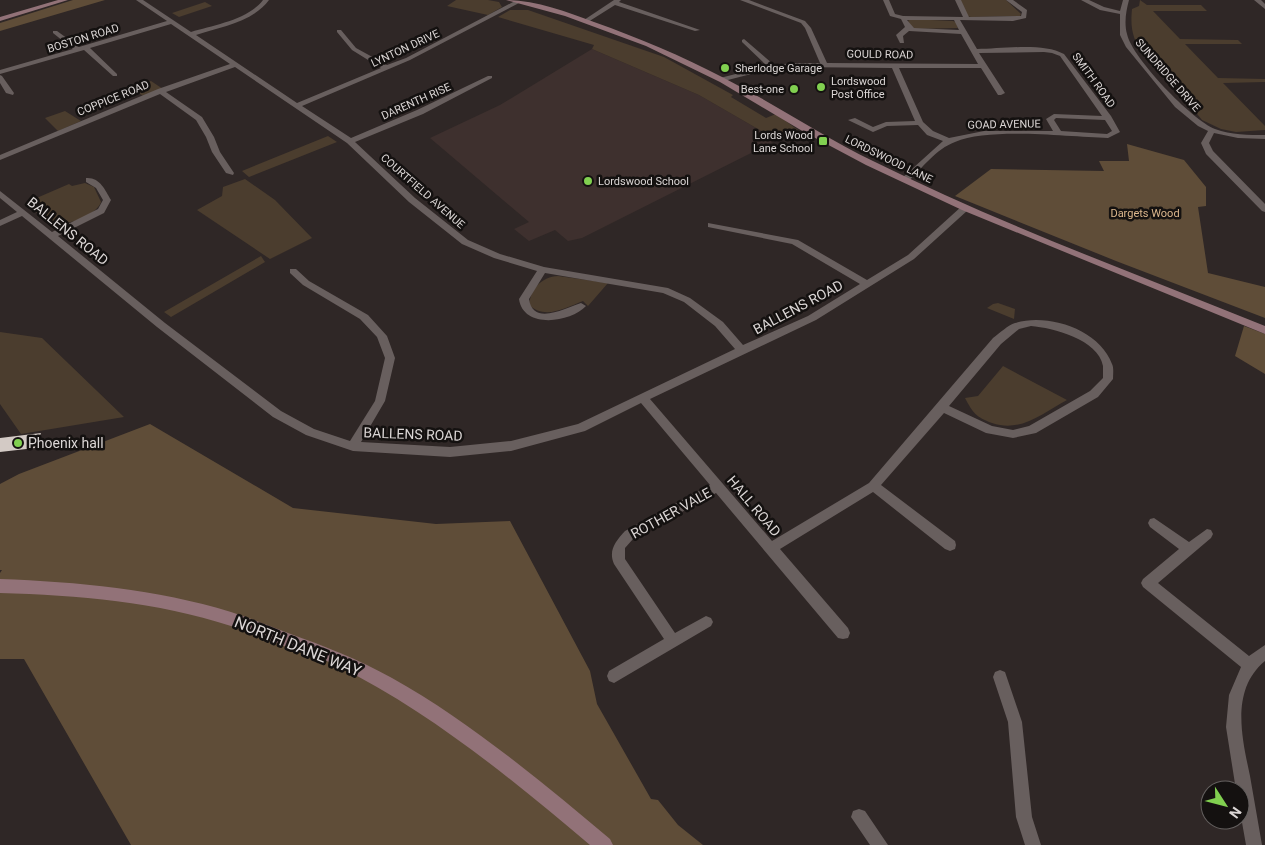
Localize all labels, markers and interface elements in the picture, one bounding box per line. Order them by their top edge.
street label: BOSTON ROAD [46,21,120,56]
street label: LYNTON DRIVE [369,27,441,70]
street label: SUNDRIDGE DRIVE [1132,36,1203,114]
street label: GOULD ROAD [847,47,913,62]
street label: SMITH ROAD [1069,50,1118,110]
marker: Sherlodge Garage [719,62,731,74]
place label: Sherlodge Garage [735,62,822,75]
place label: Lordswood Post Office [831,75,886,101]
street label: COPPICE ROAD [75,78,151,119]
street label: DARENTH RISE [379,80,453,123]
marker: Lordswood Post Office [815,81,827,93]
place label: Best-one [741,83,784,96]
marker: Best-one [788,83,800,95]
street label: GOAD AVENUE [967,117,1041,132]
place label: Lords Wood Lane School [753,129,813,155]
street label: LORDSWOOD LANE [843,133,935,186]
marker: Lords Wood Lane School [817,135,829,147]
street label: COURTFIELD AVENUE [378,151,467,231]
marker: Lordswood School [582,175,594,187]
place label: Lordswood School [598,175,689,188]
street label: BALLENS ROAD [24,194,112,268]
park label: Dargets Wood [1110,207,1180,220]
street label: BALLENS ROAD [750,277,846,337]
street label: BALLENS ROAD [363,424,463,444]
place label: Phoenix hall [28,435,104,451]
marker: Phoenix hall [12,437,24,449]
street label: HALL ROAD [724,472,784,540]
street label: ROTHER VALE [628,484,714,542]
street label: NORTH DANE WAY [232,612,364,681]
north arrow [1200,780,1250,830]
text: N [1226,804,1245,821]

